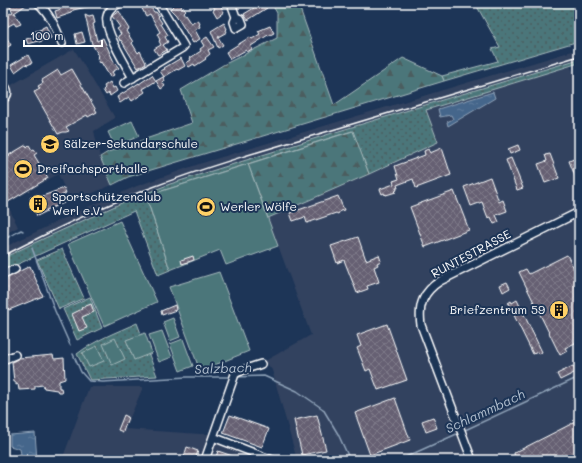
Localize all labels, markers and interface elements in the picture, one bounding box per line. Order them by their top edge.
scale bar [24,22,102,48]
text: 100 m [30,27,64,43]
school or university icon: Sälzer-Sekundarschule [39,133,61,155]
place label: Sälzer-Sekundarschule [64,135,198,151]
sports icon: Dreifachsporthalle [12,158,34,180]
place label: Dreifachsporthalle [37,160,148,176]
place label: Sportschützenclub Werl e.V. [52,188,161,218]
building icon: Sportschützenclub Werl e.V. [27,193,49,215]
sports icon: Werler Wölfe [195,196,217,218]
place label: Werler Wölfe [220,198,297,214]
street label: RUNTESTRASSE [428,225,513,281]
building icon: Briefzentrum 59 [548,299,570,321]
place label: Briefzentrum 59 [450,301,545,317]
water label: Salzbach [194,358,252,377]
water label: Schlammbach [442,385,527,436]

